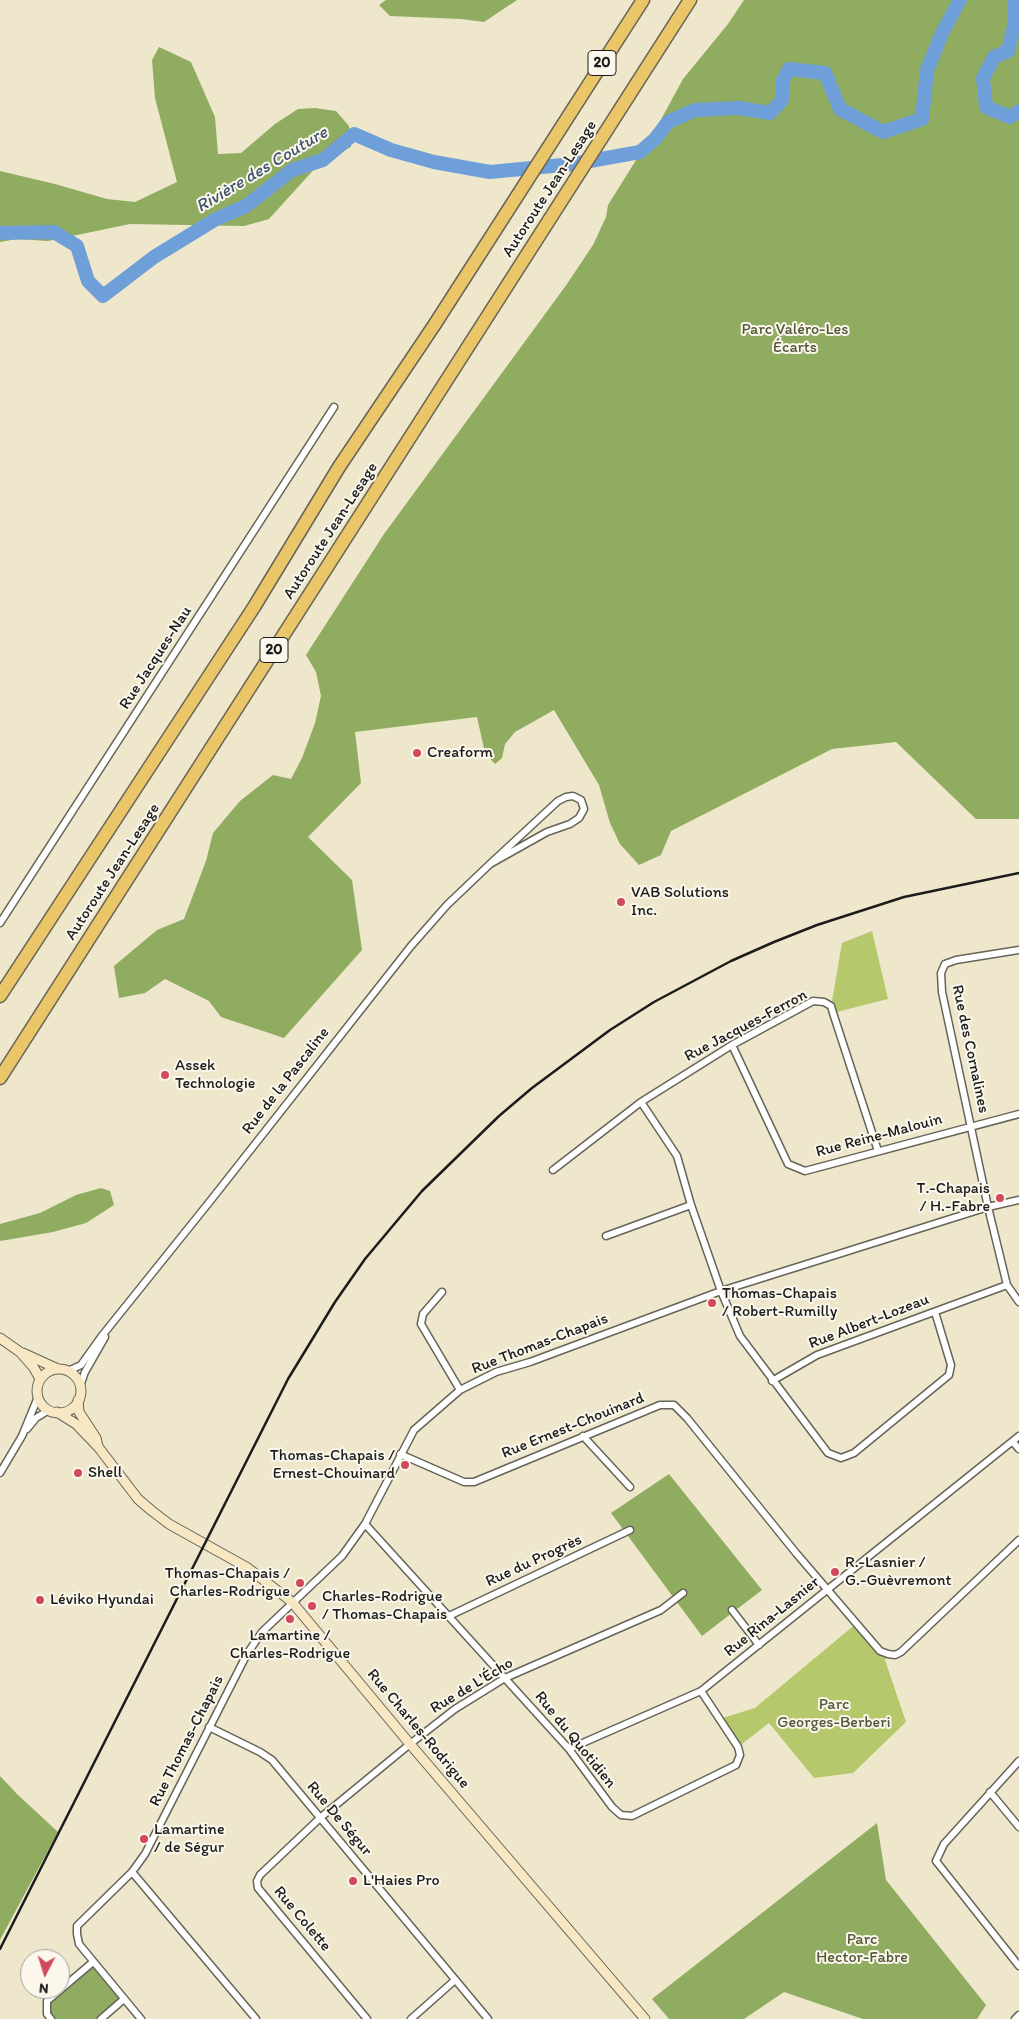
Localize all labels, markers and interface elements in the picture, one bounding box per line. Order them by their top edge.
road number: 20 [588,50,616,76]
street label: Autoroute Jean-Lesage [499,117,601,261]
water label: Rivière des Couture [192,122,332,218]
park label: Parc Valéro-Les Écarts [741,320,849,358]
street label: Autoroute Jean-Lesage [280,459,382,603]
street label: Rue Jacques-Nau [116,603,196,713]
road number: 20 [260,638,288,662]
place label: Creaform [427,743,493,763]
marker: Creaform [411,747,423,759]
street label: Autoroute Jean-Lesage [62,800,164,944]
place label: VAB Solutions Inc. [631,883,729,921]
marker: VAB Solutions Inc. [615,896,627,908]
street label: Rue des Cornalines [947,983,993,1115]
street label: Rue Jacques-Ferron [681,986,811,1066]
street label: Rue de la Pascaline [238,1024,334,1138]
place label: Assek Technologie [175,1056,255,1094]
marker: Assek Technologie [159,1069,171,1081]
street label: Rue Reine-Malouin [814,1110,944,1162]
place label: T.-Chapais / H.-Fabre [916,1179,990,1217]
marker: T.-Chapais / H.-Fabre [994,1192,1006,1204]
place label: Thomas-Chapais / Robert-Rumilly [722,1284,837,1322]
street label: Rue Albert-Lozeau [806,1290,932,1354]
marker: Thomas-Chapais / Robert-Rumilly [706,1297,718,1309]
street label: Rue Thomas-Chapais [469,1309,611,1379]
street label: Rue Ernest-Chouinard [499,1389,647,1463]
place label: Thomas-Chapais / Ernest-Chouinard [270,1446,395,1484]
marker: Thomas-Chapais / Ernest-Chouinard [399,1459,411,1471]
place label: Shell [88,1463,122,1483]
marker: Shell [72,1467,84,1479]
street label: Rue du Progrès [483,1530,585,1592]
place label: R.-Lasnier / G.-Guèvremont [845,1553,952,1591]
place label: Thomas-Chapais / Charles-Rodrigue [165,1564,290,1602]
marker: R.-Lasnier / G.-Guèvremont [829,1566,841,1578]
street label: Rue Rina-Lasnier [720,1573,824,1661]
marker: Thomas-Chapais / Charles-Rodrigue [294,1577,306,1589]
place label: Charles-Rodrigue / Thomas-Chapais [322,1587,447,1625]
place label: Léviko Hyundai [50,1590,154,1610]
marker: Léviko Hyundai [34,1594,46,1606]
marker: Charles-Rodrigue / Thomas-Chapais [306,1600,318,1612]
marker: Lamartine / Charles-Rodrigue [284,1613,296,1625]
place label: Lamartine / Charles-Rodrigue [230,1626,350,1664]
street label: Rue de L'Écho [427,1654,517,1718]
street label: Rue Charles-Rodrigue [362,1665,474,1793]
street label: Rue Thomas-Chapais [146,1672,228,1810]
street label: Rue du Quotidien [530,1688,620,1792]
park label: Parc Georges-Berberi [777,1695,891,1733]
street label: Rue De Ségur [302,1778,376,1860]
place label: Lamartine / de Ségur [154,1820,225,1858]
marker: Lamartine / de Ségur [138,1833,150,1845]
place label: L'Haies Pro [363,1871,440,1891]
marker: L'Haies Pro [347,1875,359,1887]
street label: Rue Colette [269,1882,335,1956]
park label: Parc Hector-Fabre [816,1930,908,1968]
north arrow [20,1949,70,1999]
text: N [38,1980,49,1997]

